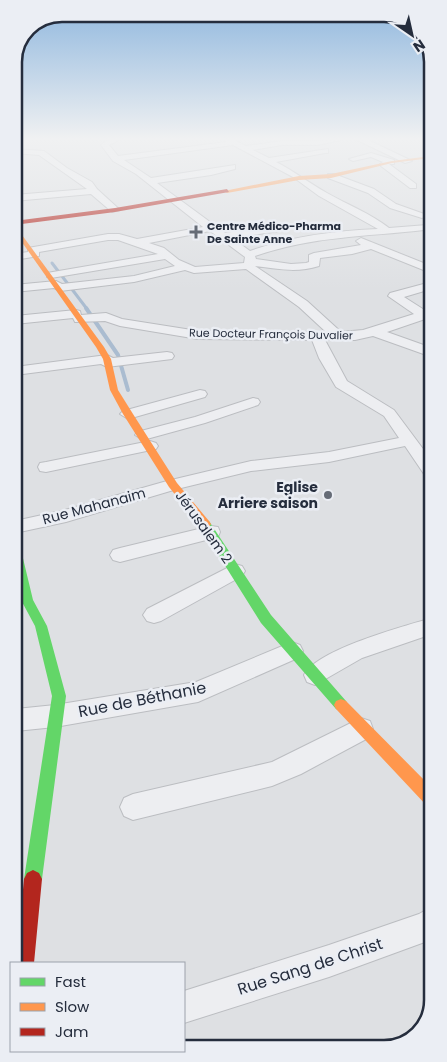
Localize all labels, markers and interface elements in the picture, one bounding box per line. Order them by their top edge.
north arrow [387,10,437,60]
text: N [409,35,429,57]
place label: Centre Médico-Pharma De Sainte Anne [207,218,341,247]
marker: Centre Médico-Pharma De Sainte Anne [189,225,203,239]
street label: Rue Docteur François Duvalier [189,325,353,343]
place label: Eglise Arriere saison [218,477,318,513]
street label: Rue Mahanaim [40,483,148,529]
street label: Jérusalem 2 [171,487,237,567]
marker: Eglise Arriere saison [322,489,334,501]
street label: Rue de Béthanie [76,676,208,723]
street label: Rue Sang de Christ [235,932,386,1001]
legend [10,962,185,1052]
text: Fast [55,971,86,992]
text: Slow [55,996,90,1017]
text: Jam [55,1021,89,1042]

